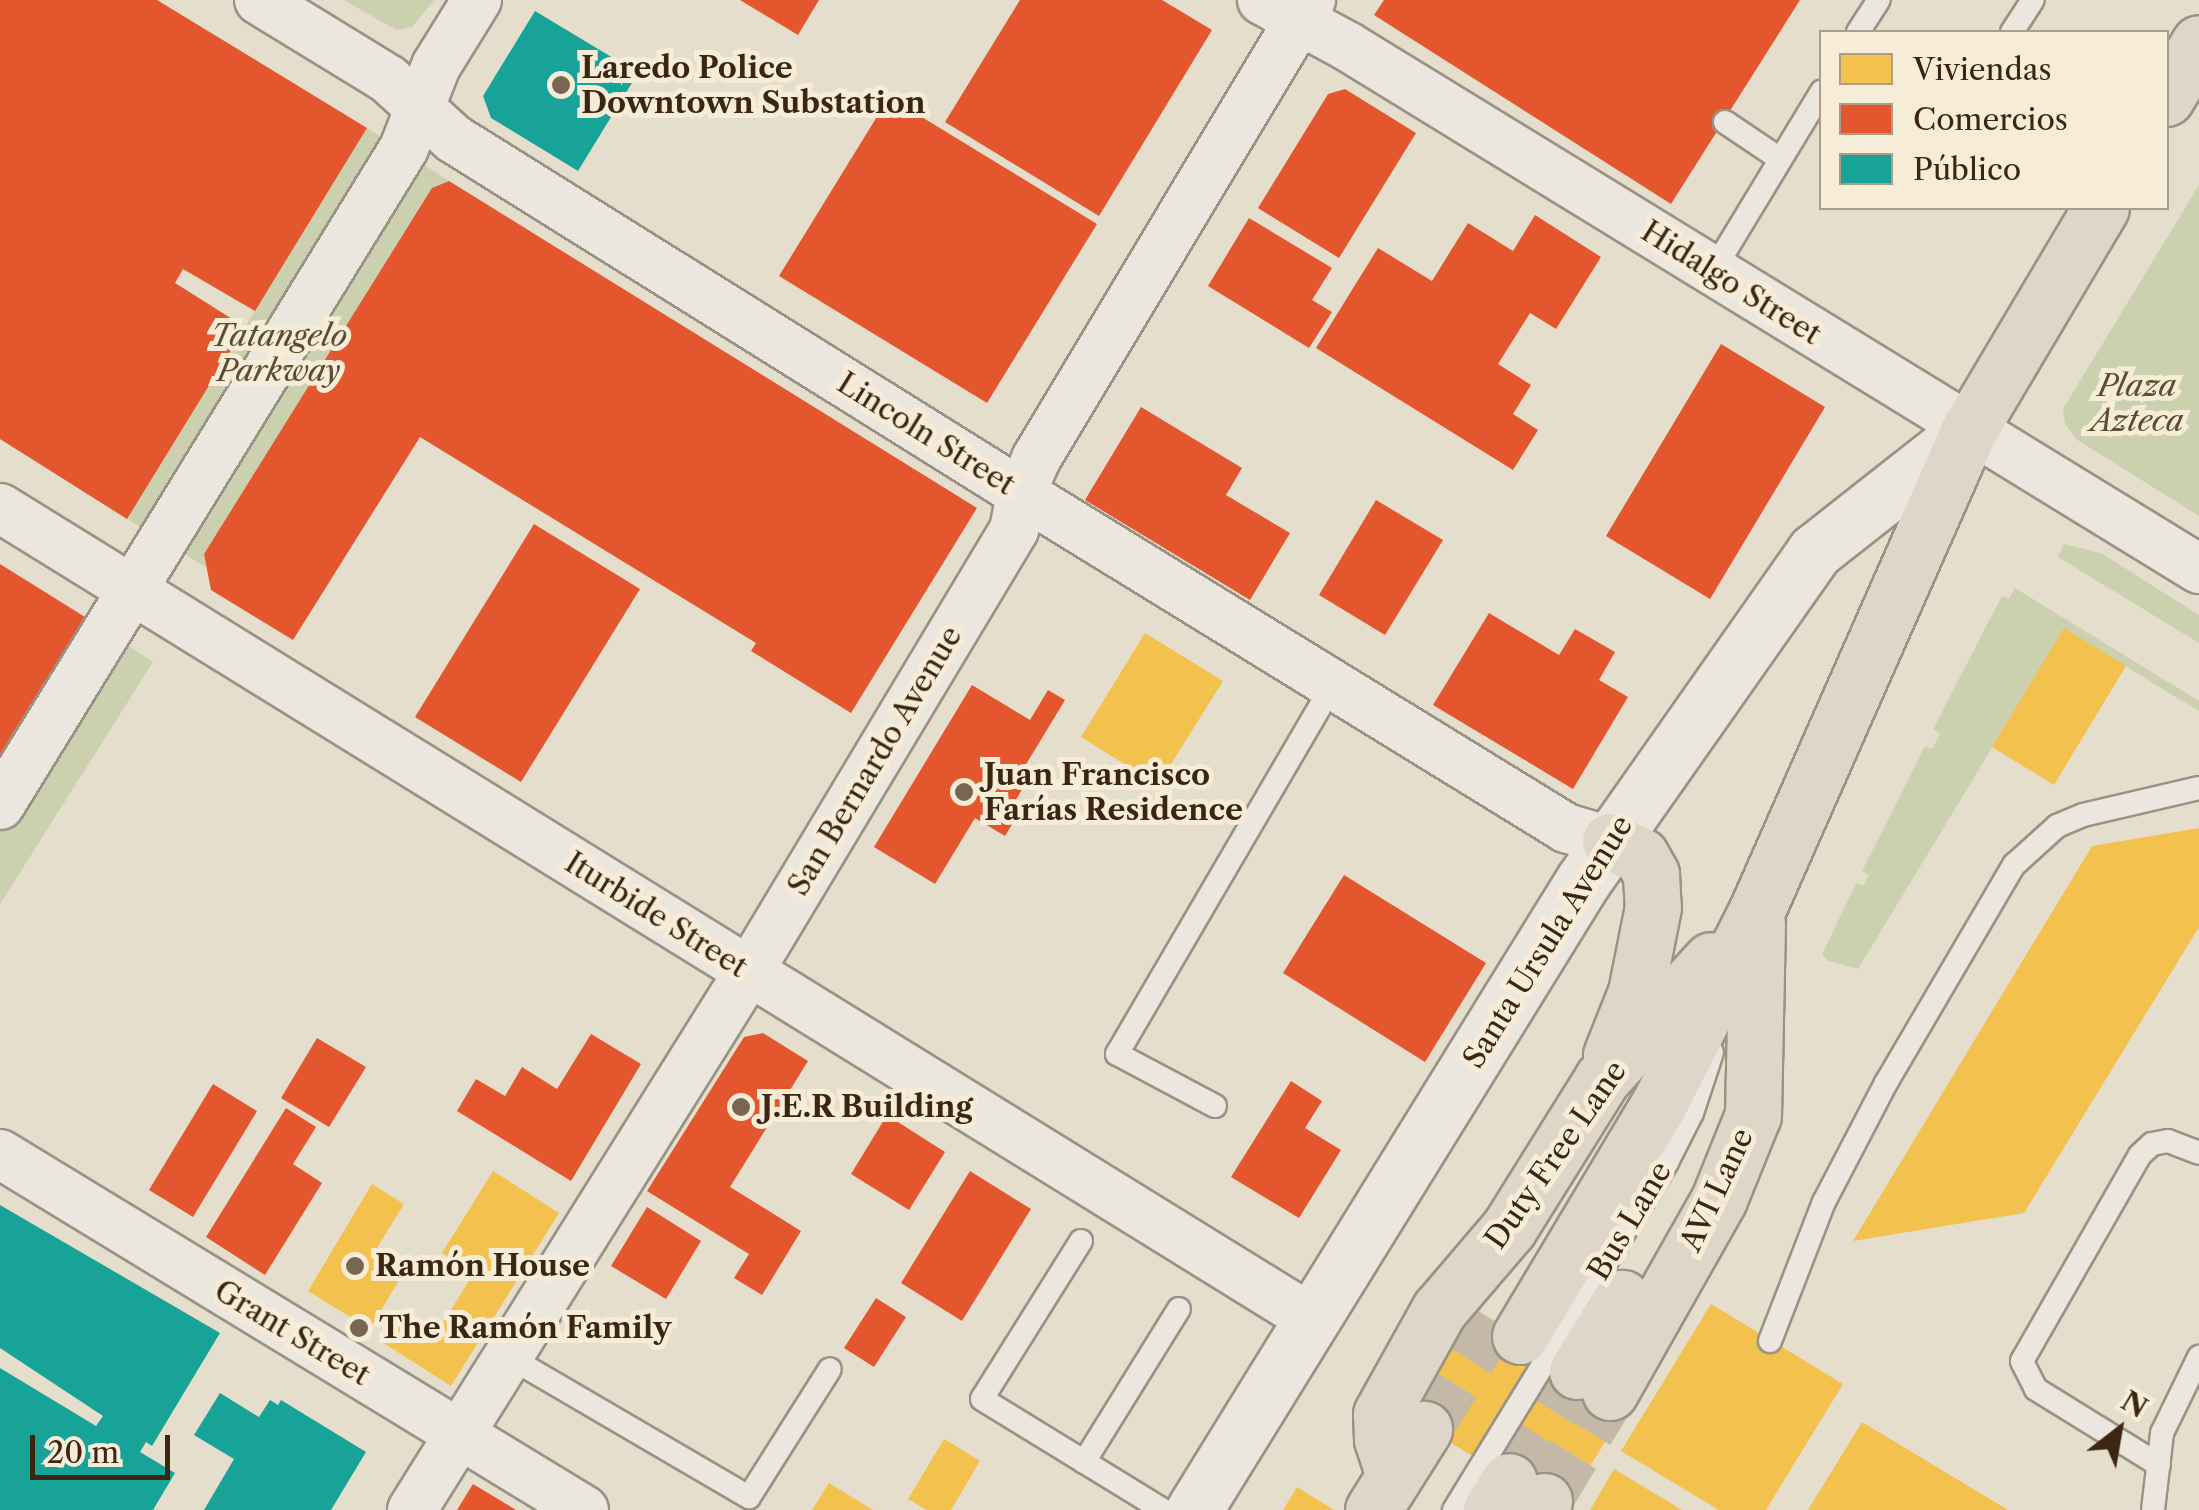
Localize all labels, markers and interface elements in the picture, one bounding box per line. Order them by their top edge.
legend [1819,30,2169,210]
place label: Laredo Police Downtown Substation [581,50,925,120]
text: Viviendas [1913,51,2052,88]
marker: Laredo Police Downtown Substation [550,74,572,96]
text: Comercios [1913,101,2068,138]
text: Público [1913,151,2021,188]
street label: Hidalgo Street [1635,213,1827,353]
park label: Tatangelo Parkway [211,318,347,388]
street label: Lincoln Street [831,365,1021,503]
park label: Plaza Azteca [2090,368,2184,438]
street label: San Bernardo Avenue [780,619,970,903]
place label: Juan Francisco Farías Residence [984,757,1243,828]
marker: Juan Francisco Farías Residence [953,781,975,803]
street label: Santa Ursula Avenue [1455,808,1641,1076]
street label: Iturbide Street [558,845,754,985]
street label: Duty Free Lane [1477,1054,1635,1256]
place label: J.E.R Building [761,1089,974,1125]
marker: J.E.R Building [730,1096,752,1118]
street label: AVI Lane [1673,1123,1761,1257]
street label: Bus Lane [1581,1155,1679,1287]
place label: Ramón House [375,1248,590,1284]
marker: Ramón House [344,1255,366,1277]
street label: Grant Street [208,1273,376,1393]
place label: The Ramón Family [379,1310,671,1346]
marker: The Ramón Family [348,1317,370,1339]
north arrow [2069,1380,2169,1480]
text: N [2115,1383,2154,1425]
scale bar [35,1415,175,1477]
text: 20 m [47,1434,119,1471]

